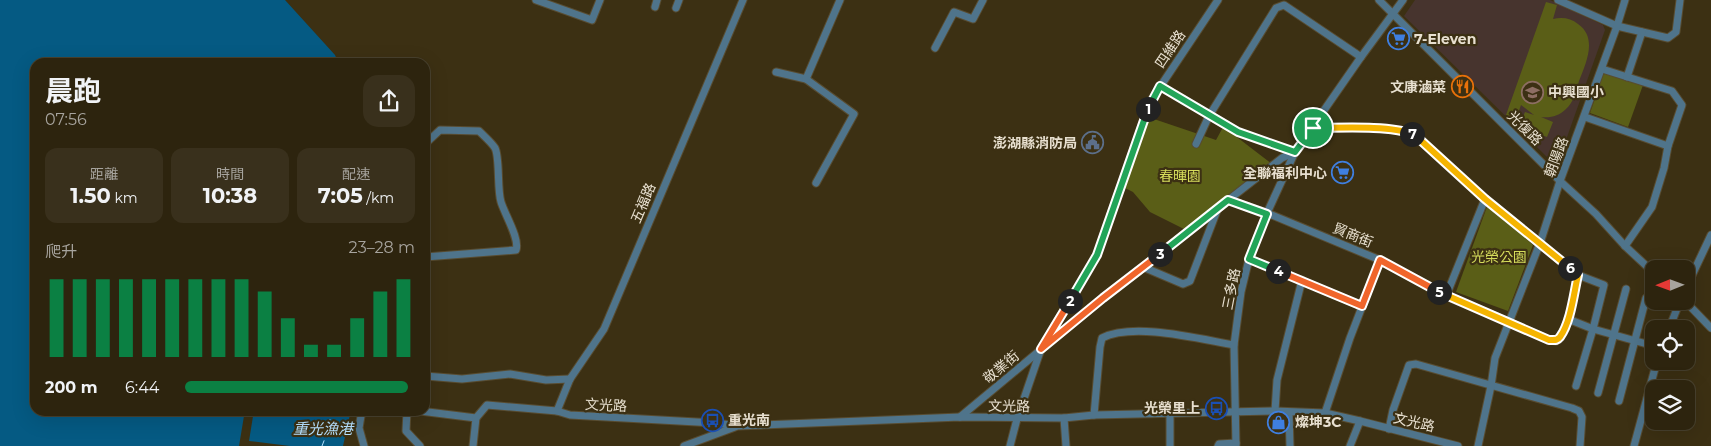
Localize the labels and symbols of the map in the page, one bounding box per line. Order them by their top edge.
street label: 四維路 [1151,27,1189,71]
supermarket icon: 7-Eleven [1386,27,1410,51]
place label: 7-Eleven [1414,30,1476,48]
restaurant icon: 文康滷菜 [1450,75,1474,99]
place label: 文康滷菜 [1390,78,1446,96]
school or university icon: 中興國小 [1520,80,1544,104]
place label: 中興國小 [1548,83,1604,101]
pin: 1 [1136,96,1160,122]
pin [1292,107,1334,149]
street label: 光復路 [1504,107,1546,149]
pin: 7 [1400,122,1424,146]
public building icon: 澎湖縣消防局 [1081,131,1105,155]
place label: 澎湖縣消防局 [993,134,1077,152]
street label: 朝陽路 [1540,134,1572,180]
supermarket icon: 全聯福利中心 [1331,161,1355,185]
place label: 全聯福利中心 [1243,164,1327,182]
park label: 春暉園 [1159,167,1201,185]
street label: 五福路 [627,180,659,226]
street label: 貿商街 [1330,219,1376,251]
pin: 3 [1148,242,1172,266]
park label: 光榮公園 [1471,248,1527,266]
pin: 6 [1558,256,1582,280]
pin: 4 [1266,258,1290,284]
north arrow [1645,260,1695,310]
street label: 三多路 [1218,267,1244,311]
pin: 5 [1426,280,1452,304]
pin: 2 [1058,288,1082,314]
street label: 敬業街 [979,347,1023,387]
street label: 文光路 [585,395,627,415]
bus stop icon: 光榮里上 [1204,396,1228,420]
street label: 文光路 [988,397,1030,415]
place label: 光榮里上 [1144,399,1200,417]
bus stop icon: 重光南 [700,408,724,432]
street label: 文光路 [1392,409,1436,435]
shop icon: 燦坤3C [1267,410,1291,434]
place label: 重光南 [728,411,770,429]
place label: 燦坤3C [1295,413,1341,431]
water label: 重光漁港 [293,419,355,438]

